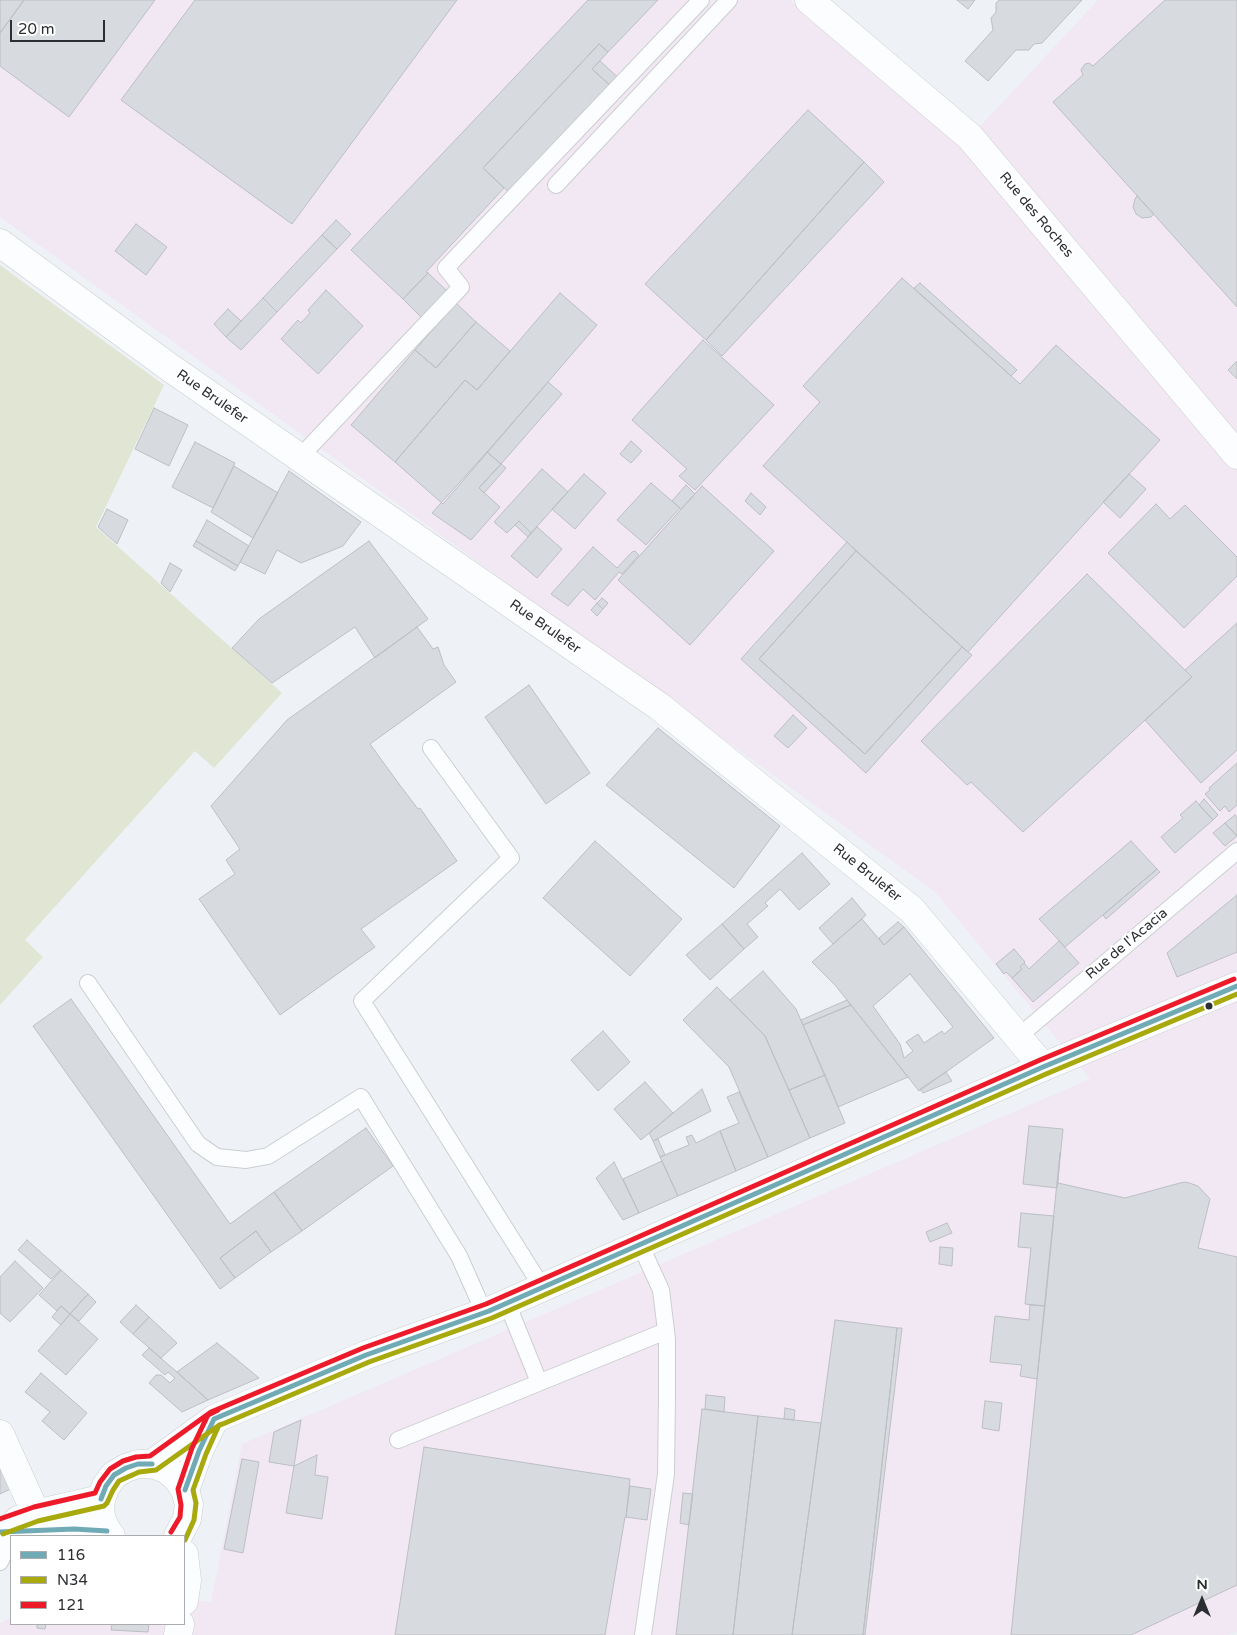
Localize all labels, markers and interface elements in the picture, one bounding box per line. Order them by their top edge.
scale bar [12,10,108,42]
text: 20 m [18,20,55,38]
street label: Rue des Roches [995,169,1077,261]
street label: Rue Brulefer [173,366,251,428]
street label: Rue Brulefer [506,596,584,658]
street label: Rue Brulefer [829,840,905,906]
street label: Rue de l'Acacia [1083,905,1171,983]
unlabelled marker [1204,1001,1214,1011]
legend [10,1535,185,1625]
text: 116 [57,1546,85,1564]
text: N34 [57,1571,88,1589]
north arrow [1177,1575,1227,1625]
text: N [1196,1576,1208,1593]
text: 121 [57,1596,85,1614]

